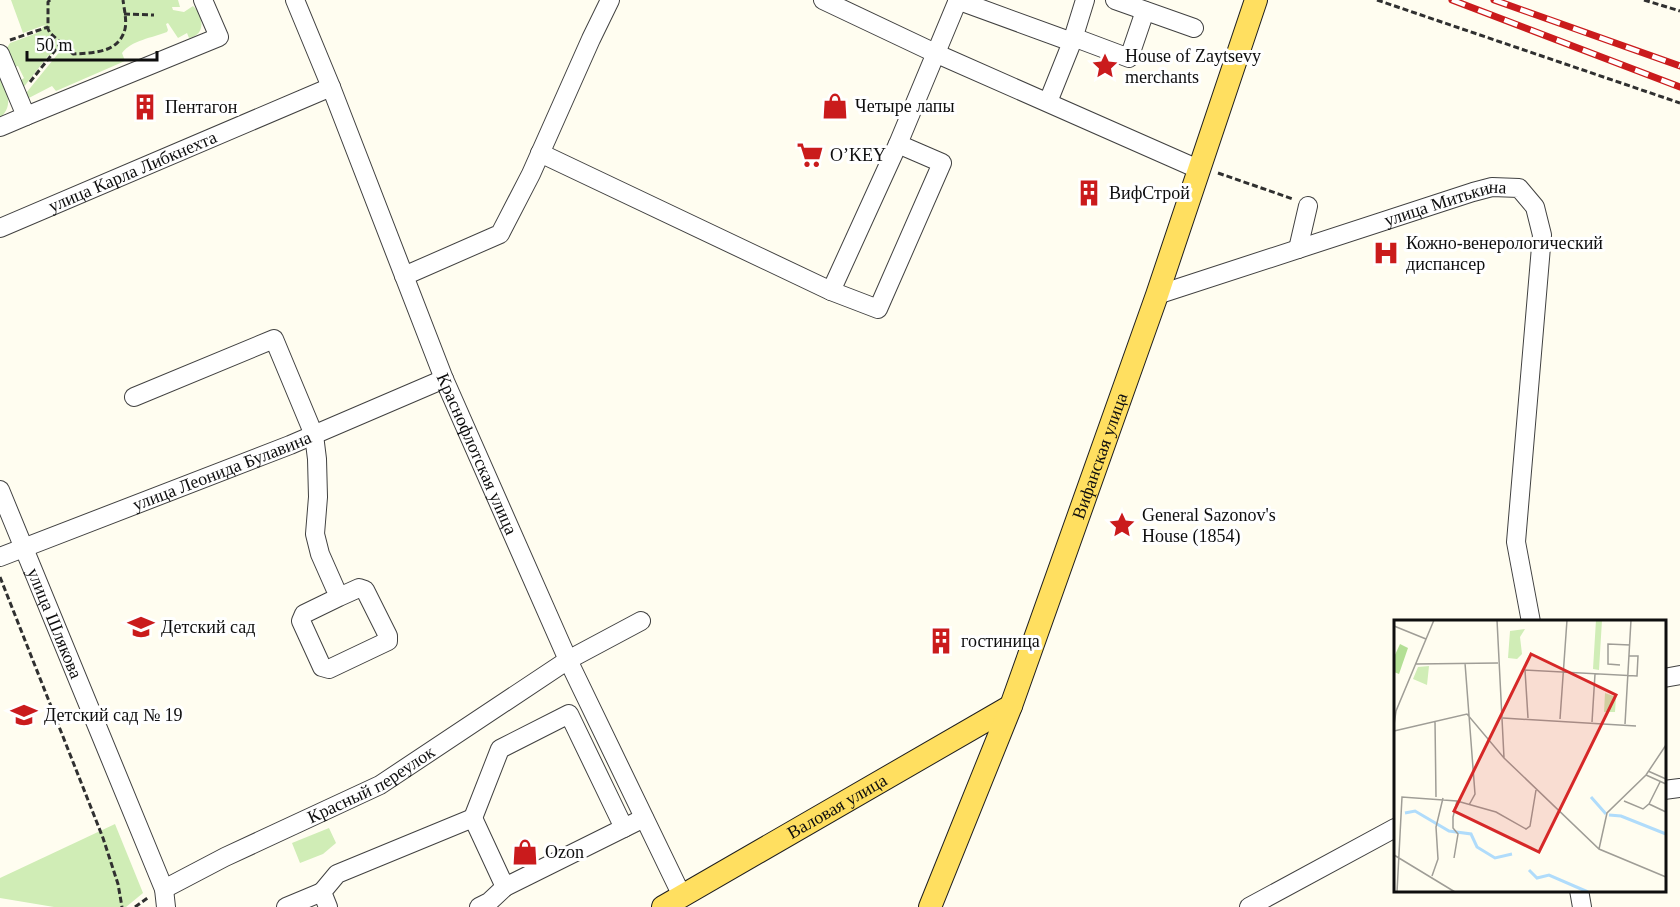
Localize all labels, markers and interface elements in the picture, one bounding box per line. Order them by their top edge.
scale bar [27,24,158,62]
text: 50 m [36,35,73,55]
place label: House of Zaytsevy merchants [1125,46,1261,87]
place icon: House of Zaytsevy merchants [1090,51,1120,81]
shop icon: Четыре лапы [820,91,850,121]
building icon: Пентагон [130,92,160,122]
place label: Четыре лапы [855,96,955,116]
place label: Пентагон [165,97,238,117]
street label: улица Карла Либкнехта [45,127,220,216]
supermarket icon: O’KEY [795,140,825,170]
place label: O’KEY [830,145,886,165]
street label: улица Митькина [1382,177,1507,230]
building icon: ВифСтрой [1074,178,1104,208]
place label: ВифСтрой [1109,183,1190,203]
place label: Кожно-венерологический диспансер [1406,233,1603,274]
hospital icon: Кожно-венерологический диспансер [1371,238,1401,268]
street label: Краснофлотская улица [433,370,521,538]
street label: Вифанская улица [1068,390,1131,522]
street label: улица Леонида Булавина [130,427,314,515]
place label: General Sazonov's House (1854) [1142,505,1276,547]
place icon: General Sazonov's House (1854) [1107,510,1137,540]
street label: улица Шлякова [23,565,86,681]
school or university icon: Детский сад [126,612,156,642]
place label: Детский сад [161,617,255,637]
inset map [1394,620,1665,892]
building icon: гостиница [926,626,956,656]
place label: гостиница [961,631,1040,651]
school or university icon: Детский сад № 19 [9,700,39,730]
place label: Детский сад № 19 [44,705,183,725]
street label: Красный переулок [304,742,438,827]
street label: Валовая улица [784,770,890,843]
shop icon: Ozon [510,837,540,867]
place label: Ozon [545,842,584,862]

